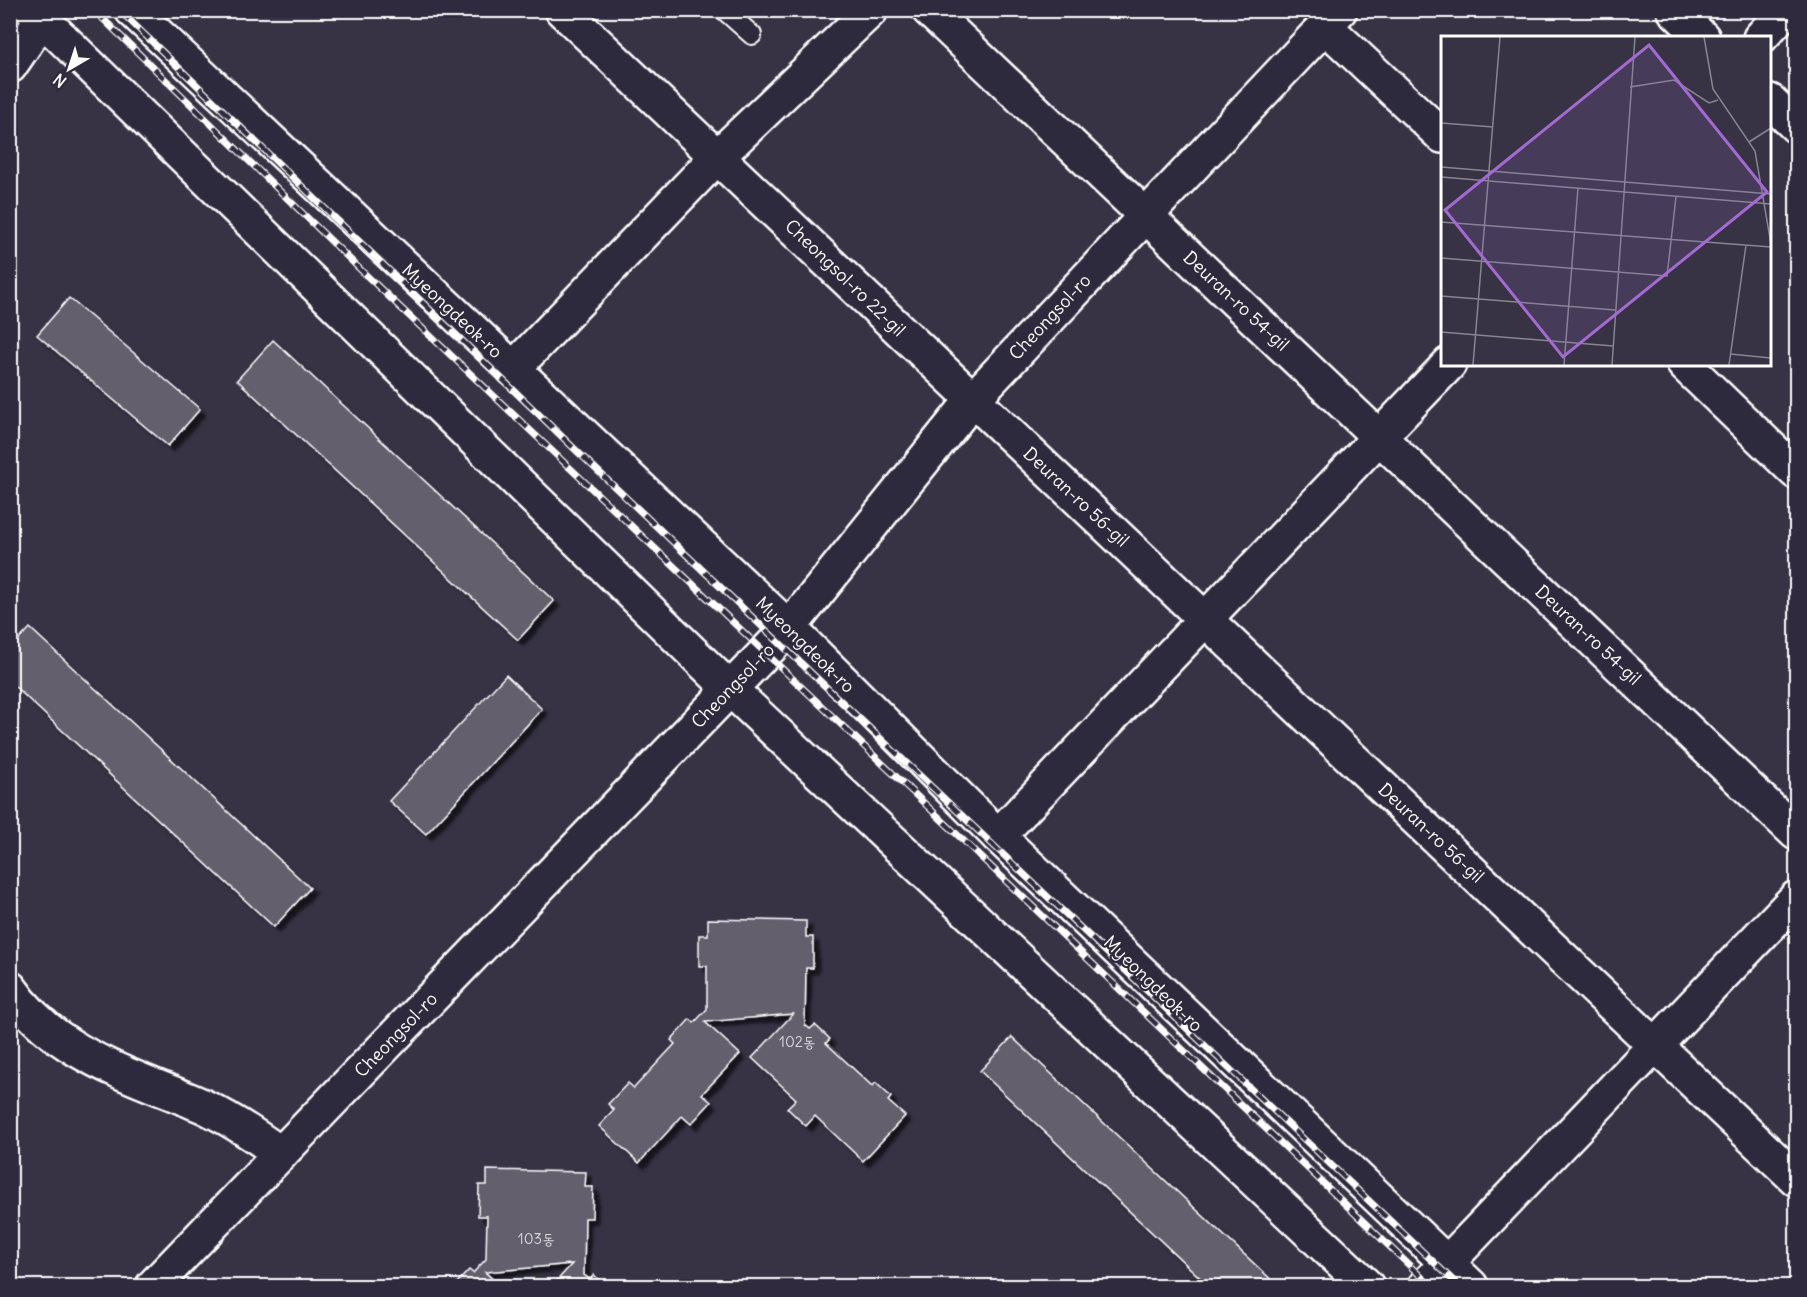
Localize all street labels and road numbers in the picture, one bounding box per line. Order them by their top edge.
street label: Cheongsol-ro 22-gil [780,214,910,341]
street label: Deuran-ro 54-gil [1179,246,1294,356]
street label: Myeongdeok-ro [397,258,507,363]
street label: Cheongsol-ro [1004,269,1095,365]
street label: Deuran-ro 56-gil [1019,442,1134,552]
street label: Deuran-ro 54-gil [1531,580,1646,690]
street label: Myeongdeok-ro [751,592,860,698]
street label: Cheongsol-ro [686,638,779,733]
street label: Deuran-ro 56-gil [1374,778,1489,888]
street label: Myeongdeok-ro [1099,931,1208,1037]
street label: Cheongsol-ro [349,987,442,1082]

